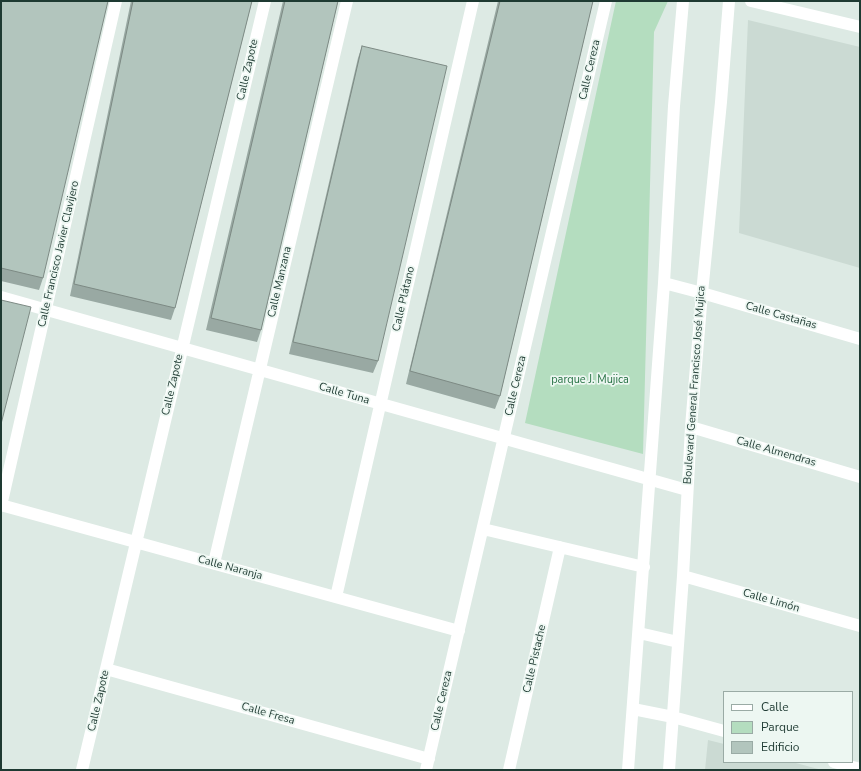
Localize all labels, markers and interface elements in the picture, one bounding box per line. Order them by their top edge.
street label: Calle Zapote [235,38,261,102]
street label: Calle Cereza [577,38,603,102]
street label: Calle Francisco Javier Clavijero [36,179,82,329]
street label: Calle Manzana [265,245,295,319]
street label: Calle Plátano [390,265,418,333]
street label: Boulevard General Francisco José Mujica [681,285,709,485]
street label: Calle Castañas [744,300,818,332]
street label: Calle Zapote [160,353,186,417]
street label: Calle Cereza [503,354,529,418]
park label: parque J. Mujica [551,373,629,387]
street label: Calle Tuna [317,380,371,408]
street label: Calle Almendras [735,434,817,470]
street label: Calle Naranja [196,553,264,583]
street label: Calle Limón [741,587,801,615]
street label: Calle Pistache [521,624,549,694]
street label: Calle Zapote [86,669,112,733]
street label: Calle Cereza [429,669,455,733]
legend [723,691,853,763]
text: Calle [761,699,789,715]
street label: Calle Fresa [240,700,296,728]
text: Parque [761,719,799,735]
text: Edificio [761,739,799,755]

